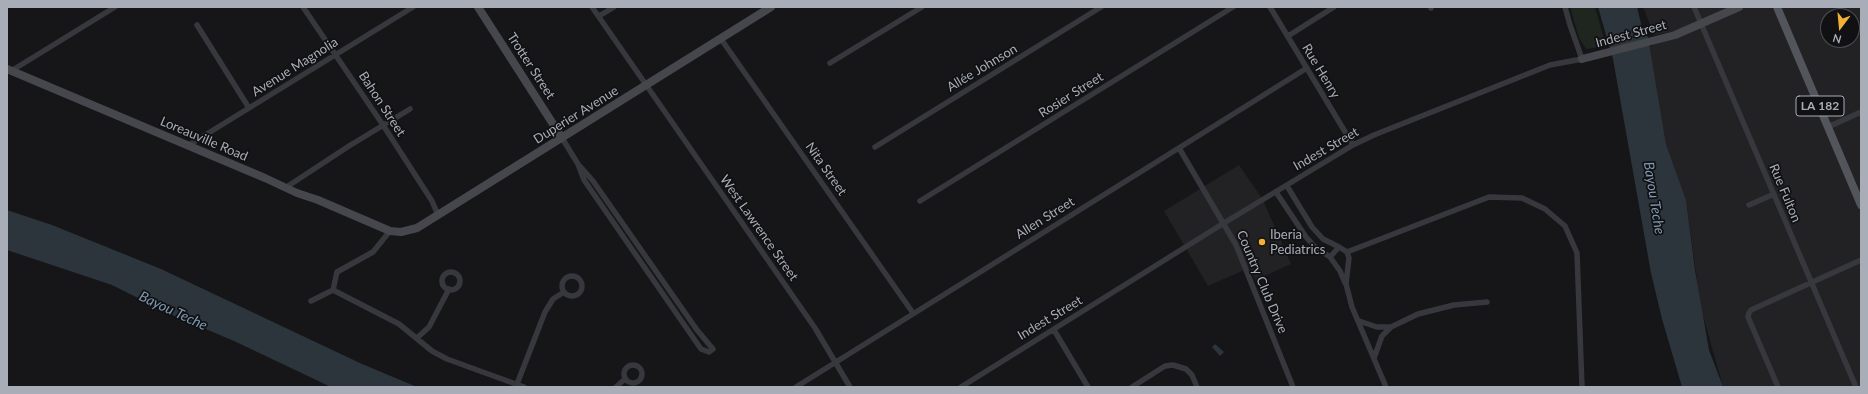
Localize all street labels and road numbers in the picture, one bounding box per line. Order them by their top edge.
street label: Indest Street [1594,17,1668,51]
street label: Trotter Street [504,30,558,102]
street label: Avenue Magnolia [249,34,341,100]
street label: Allée Johnson [944,41,1020,95]
street label: Rue Henry [1299,41,1343,101]
street label: Bahon Street [355,69,409,139]
street label: Rosier Street [1036,69,1106,121]
street label: Duperier Avenue [531,83,621,147]
road number: LA 182 [1796,96,1844,116]
street label: Loreauville Road [158,114,250,164]
street label: Indest Street [1291,124,1361,174]
street label: Nita Street [802,139,850,199]
street label: Rue Fulton [1766,162,1804,224]
street label: West Lawrence Street [717,172,801,284]
street label: Allen Street [1013,194,1077,242]
street label: Country Club Drive [1233,228,1291,336]
street label: Indest Street [1015,293,1085,343]

